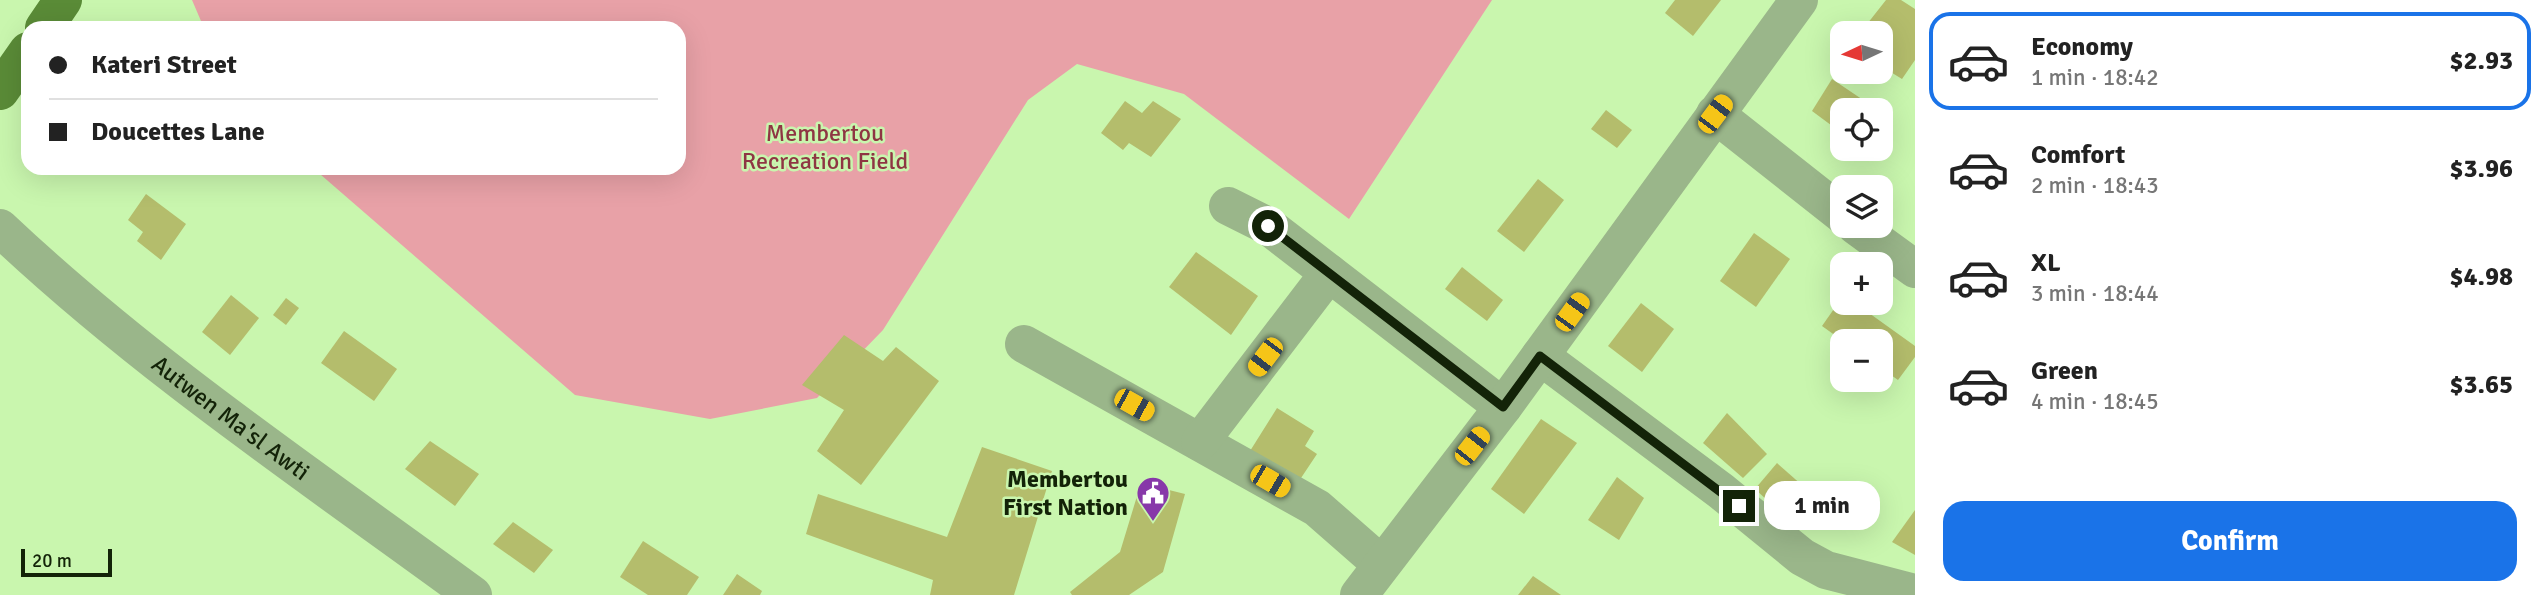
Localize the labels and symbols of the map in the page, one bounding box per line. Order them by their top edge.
north arrow [1830,21,1894,84]
car [1694,91,1737,137]
park label: Membertou Recreation Field [742,118,908,176]
route start [1252,210,1284,242]
car [1552,289,1593,335]
car [1244,334,1287,380]
street label: Autwen Ma'sl Awti [146,349,316,487]
car [1111,386,1158,424]
car [1451,423,1494,469]
car [1247,461,1294,501]
place label: Membertou First Nation [1003,464,1128,522]
public building icon: Membertou First Nation [1134,474,1172,523]
callout: 1 min [1764,482,1879,530]
route end [1723,490,1755,522]
scale bar [21,546,112,578]

